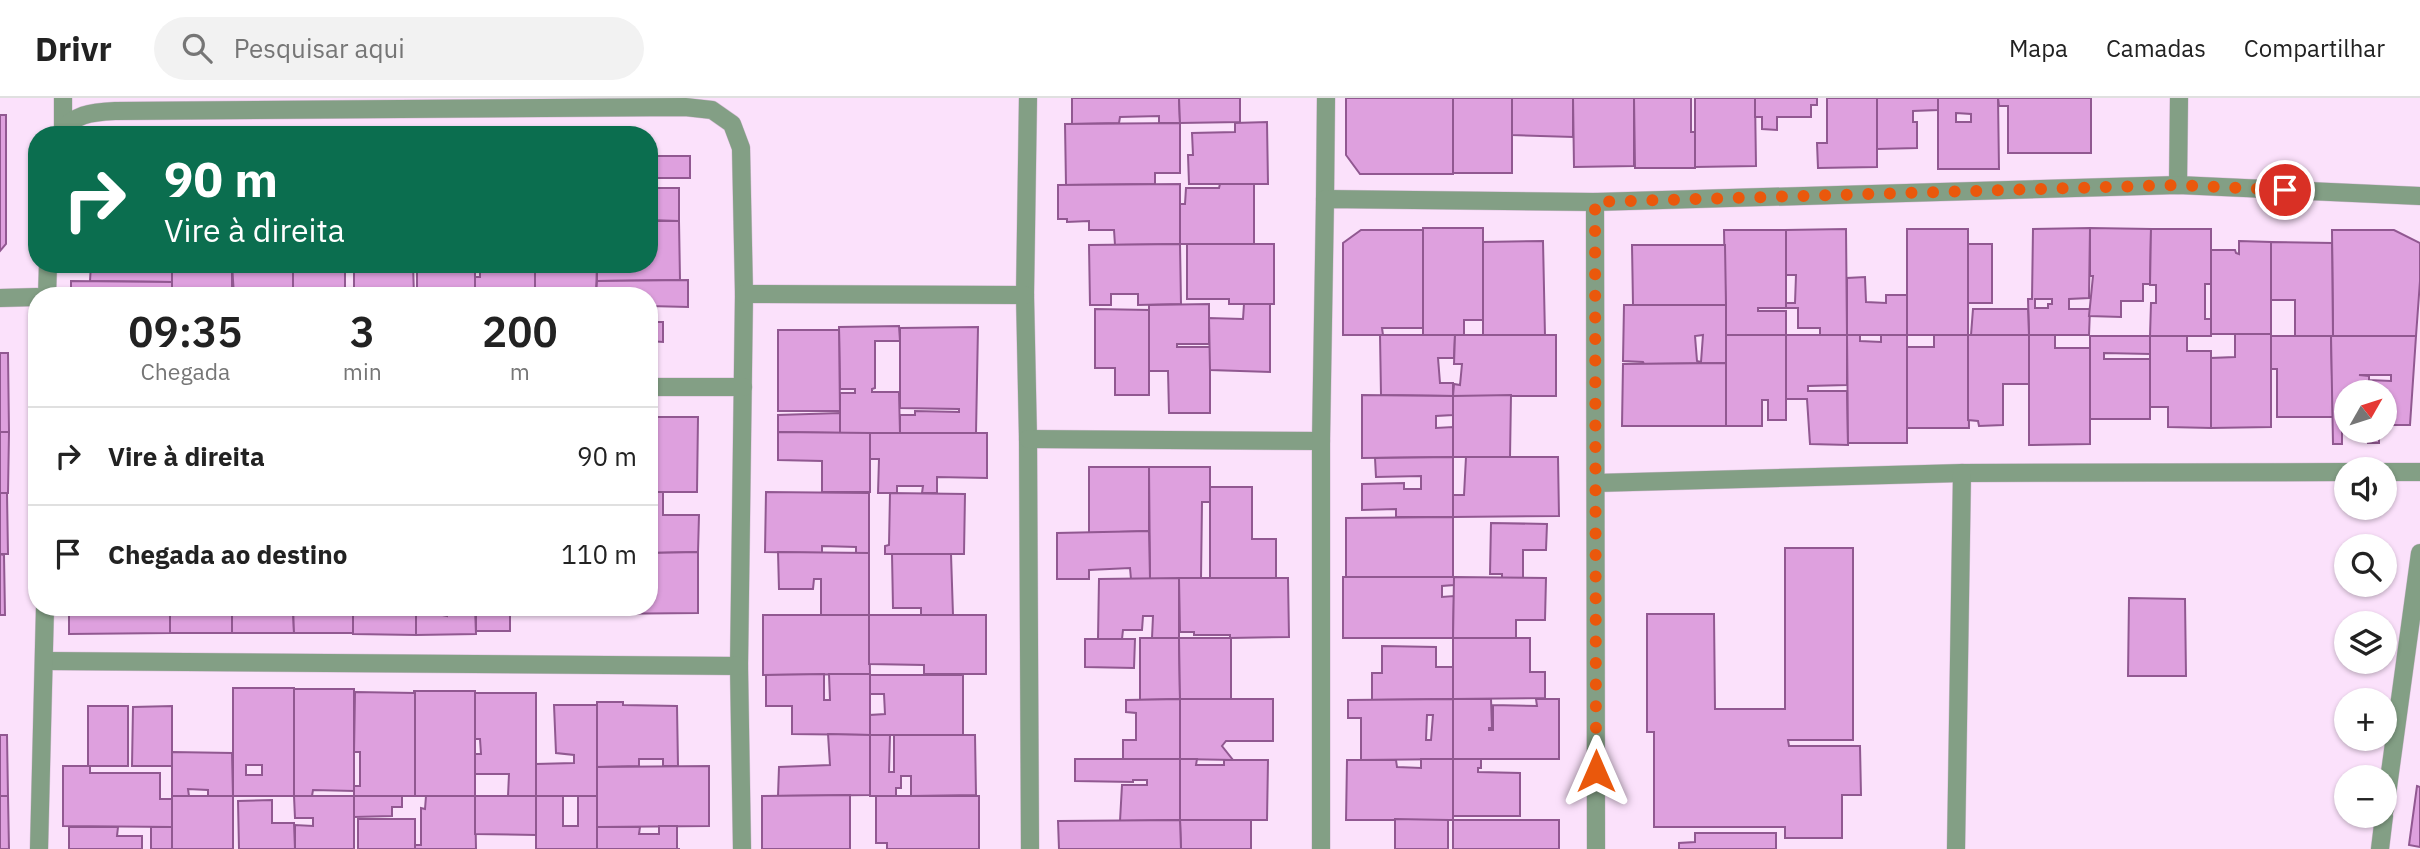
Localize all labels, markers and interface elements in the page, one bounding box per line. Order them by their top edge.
search box [154,17,644,80]
text: Drivr [35,27,112,70]
icon: search [178,29,216,67]
text: Pesquisar aqui [234,31,405,65]
text: Mapa [2009,32,2068,64]
text: Camadas [2106,32,2206,64]
text: Compartilhar [2244,32,2385,64]
text: 90 m [164,147,278,210]
icon: right [49,154,140,245]
pin [2255,160,2315,220]
icon: arrive [2266,171,2304,209]
text: Vire à direita [164,209,345,251]
text: 09:35 [128,304,243,359]
text: 3 [350,304,375,359]
text: 200 [482,304,558,359]
text: Chegada [140,356,230,386]
text: min [343,356,382,386]
text: m [510,356,530,386]
north arrow [2334,380,2398,443]
map controls [2334,380,2397,828]
icon: right [49,437,87,475]
text: Vire à direita [108,439,265,473]
text: 90 m [577,439,637,473]
button: sound [2334,457,2397,520]
button: search [2334,534,2397,597]
icon: arrive [49,535,87,573]
text: Chegada ao destino [108,537,347,571]
text: 110 m [561,537,637,571]
button: layers [2334,611,2397,674]
button: + [2334,688,2397,751]
position arrow [1559,734,1633,808]
button: − [2334,765,2397,828]

